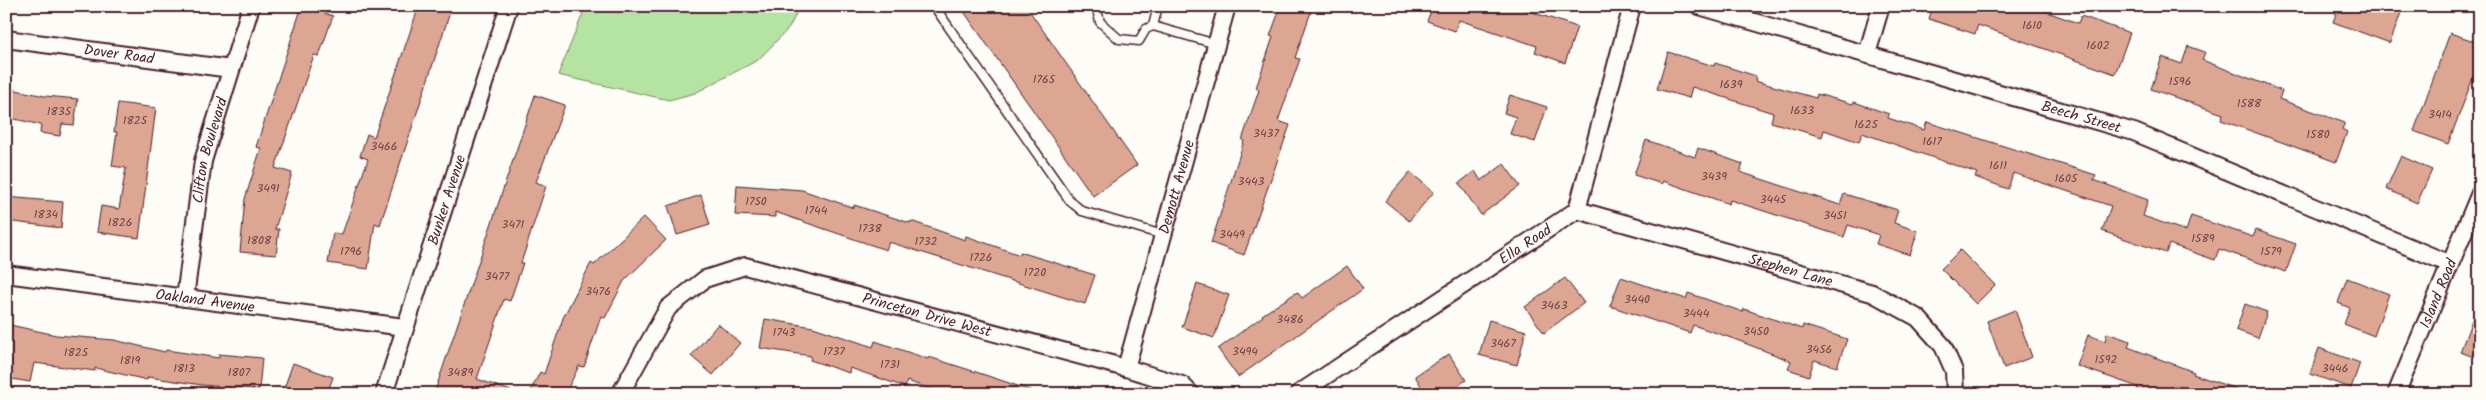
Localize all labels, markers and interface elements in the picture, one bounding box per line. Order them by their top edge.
house number: 1610 [2022,16,2042,35]
house number: 1602 [2086,36,2110,55]
street label: Dover Road [82,38,156,72]
house number: 1765 [1033,70,1057,89]
house number: 1596 [2169,72,2191,91]
house number: 1639 [1719,75,1743,94]
street label: Clifton Boulevard [187,94,235,205]
house number: 1588 [2237,94,2262,113]
street label: Beech Street [2038,95,2124,141]
house number: 1633 [1790,101,1814,120]
house number: 1835 [47,102,73,121]
house number: 3414 [2428,105,2452,124]
house number: 1825 [123,111,149,130]
house number: 1625 [1854,115,1879,134]
house number: 3437 [1253,124,1279,143]
house number: 1580 [2306,125,2330,144]
house number: 1617 [1922,132,1942,151]
house number: 3466 [371,137,397,156]
street label: Demott Avenue [1153,137,1202,237]
street label: Bunker Avenue [422,152,473,248]
house number: 1611 [1989,156,2007,175]
house number: 3439 [1701,167,1727,186]
house number: 1605 [2055,169,2079,188]
house number: 3443 [1238,172,1265,191]
house number: 3491 [256,179,280,198]
house number: 3445 [1760,190,1788,209]
house number: 1750 [745,192,767,211]
house number: 1744 [805,201,828,220]
house number: 1834 [34,205,59,224]
house number: 3451 [1823,206,1847,225]
house number: 1826 [108,213,132,232]
house number: 3471 [502,215,525,234]
street label: Ella Road [1494,218,1557,271]
house number: 1738 [858,219,882,238]
house number: 3449 [1219,225,1245,244]
house number: 1589 [2191,229,2215,248]
house number: 1808 [247,231,272,250]
house number: 1732 [914,232,938,251]
house number: 1796 [340,242,362,261]
house number: 1579 [2260,242,2282,261]
house number: 1726 [970,248,992,267]
street label: Stephen Lane [1746,248,1836,294]
street label: Island Road [2414,255,2464,332]
house number: 1720 [1024,263,1046,282]
house number: 3477 [485,267,510,286]
house number: 3476 [585,282,611,301]
street label: Oakland Avenue [154,283,256,320]
street label: Princeton Drive West [860,287,994,345]
house number: 3440 [1624,290,1650,309]
house number: 3463 [1541,296,1568,315]
house number: 3444 [1683,304,1710,323]
house number: 3486 [1276,310,1304,329]
house number: 3450 [1743,322,1769,341]
house number: 1743 [773,323,796,342]
house number: 3467 [1490,334,1516,353]
house number: 3456 [1806,340,1832,359]
house number: 1737 [823,342,845,361]
house number: 3494 [1232,342,1258,361]
house number: 1825 [64,343,90,362]
house number: 1592 [2094,350,2118,369]
house number: 1819 [120,351,140,370]
house number: 1731 [880,355,900,374]
house number: 1813 [173,359,195,378]
house number: 3446 [2322,359,2348,378]
house number: 1807 [228,363,251,382]
house number: 3489 [447,363,473,382]

